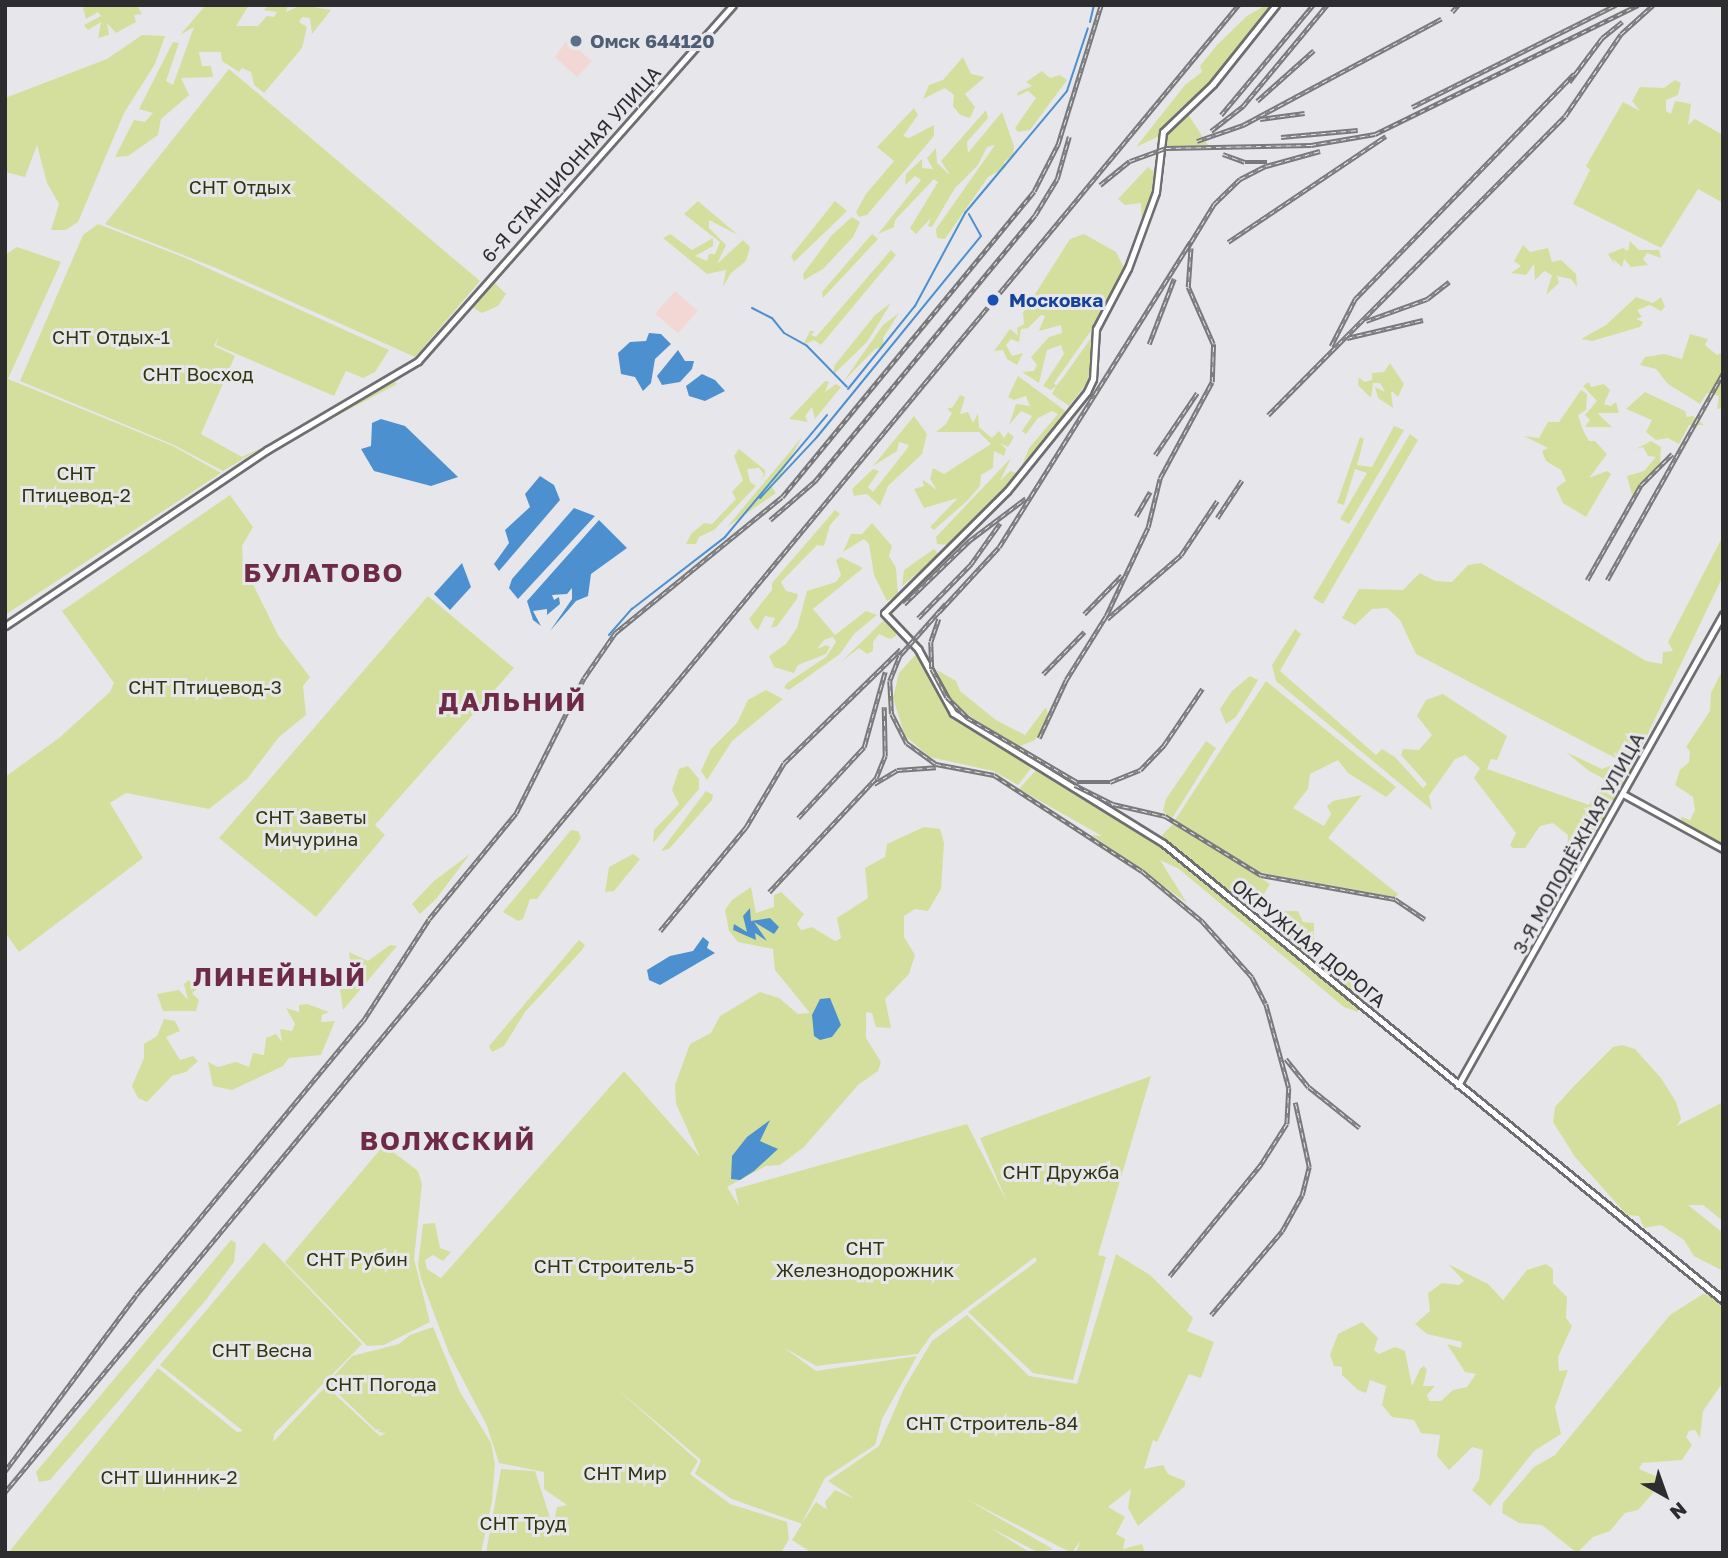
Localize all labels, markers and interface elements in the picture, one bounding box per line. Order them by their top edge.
place label: Омск 644120 [590,30,715,52]
marker: Омск 644120 [568,33,584,49]
street label: 6-Я СТАНЦИОННАЯ УЛИЦА [477,61,665,267]
park label: СНТ Отдых [189,176,291,198]
place label: Московка [1009,289,1103,311]
marker: Московка [983,290,1003,310]
park label: СНТ Отдых-1 [52,326,170,348]
park label: СНТ Восход [143,363,253,385]
park label: СНТ Птицевод-2 [21,462,131,506]
district label: БУЛАТОВО [245,557,403,589]
park label: СНТ Птицевод-3 [128,676,282,698]
district label: ДАЛЬНИЙ [440,686,586,718]
street label: 3-Я МОЛОДЁЖНАЯ УЛИЦА [1508,728,1648,958]
park label: СНТ Заветы Мичурина [255,806,367,850]
street label: ОКРУЖНАЯ ДОРОГА [1227,874,1391,1012]
district label: ЛИНЕЙНЫЙ [194,961,366,993]
district label: ВОЛЖСКИЙ [361,1125,535,1157]
park label: СНТ Дружба [1003,1161,1119,1183]
park label: СНТ Железнодорожник [776,1237,954,1281]
park label: СНТ Рубин [306,1248,408,1270]
park label: СНТ Строитель-5 [534,1255,694,1277]
park label: СНТ Весна [212,1339,312,1361]
park label: СНТ Погода [325,1373,437,1395]
park label: СНТ Строитель-84 [906,1412,1078,1434]
north arrow [1630,1460,1700,1530]
park label: СНТ Мир [583,1462,667,1484]
park label: СНТ Шинник-2 [100,1466,238,1488]
text: N [1666,1498,1692,1525]
park label: СНТ Труд [480,1512,566,1534]

